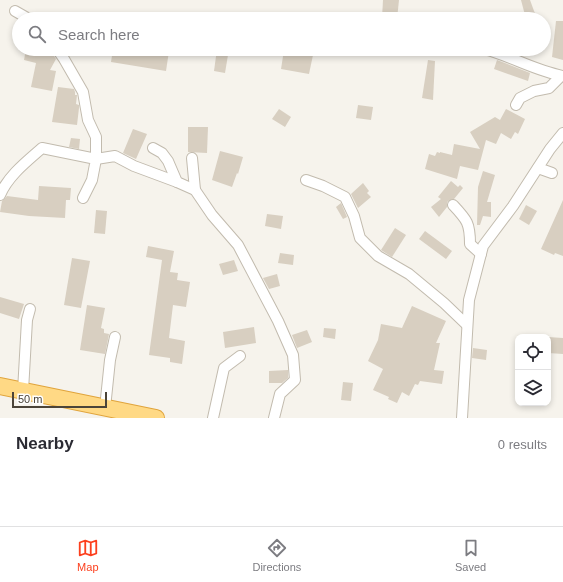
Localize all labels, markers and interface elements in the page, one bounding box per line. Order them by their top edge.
search box [12,12,551,56]
icon: search [26,23,48,45]
text: Search here [58,26,140,43]
map controls [515,334,551,406]
button: locate [515,334,551,370]
button: layers [515,370,551,406]
scale bar [12,390,107,409]
text: 50 m [18,393,42,405]
text: Nearby [16,434,74,453]
text: 0 results [498,437,547,452]
tab: Map [77,537,99,573]
tab: Directions [252,537,301,573]
tab: Saved [455,537,486,573]

